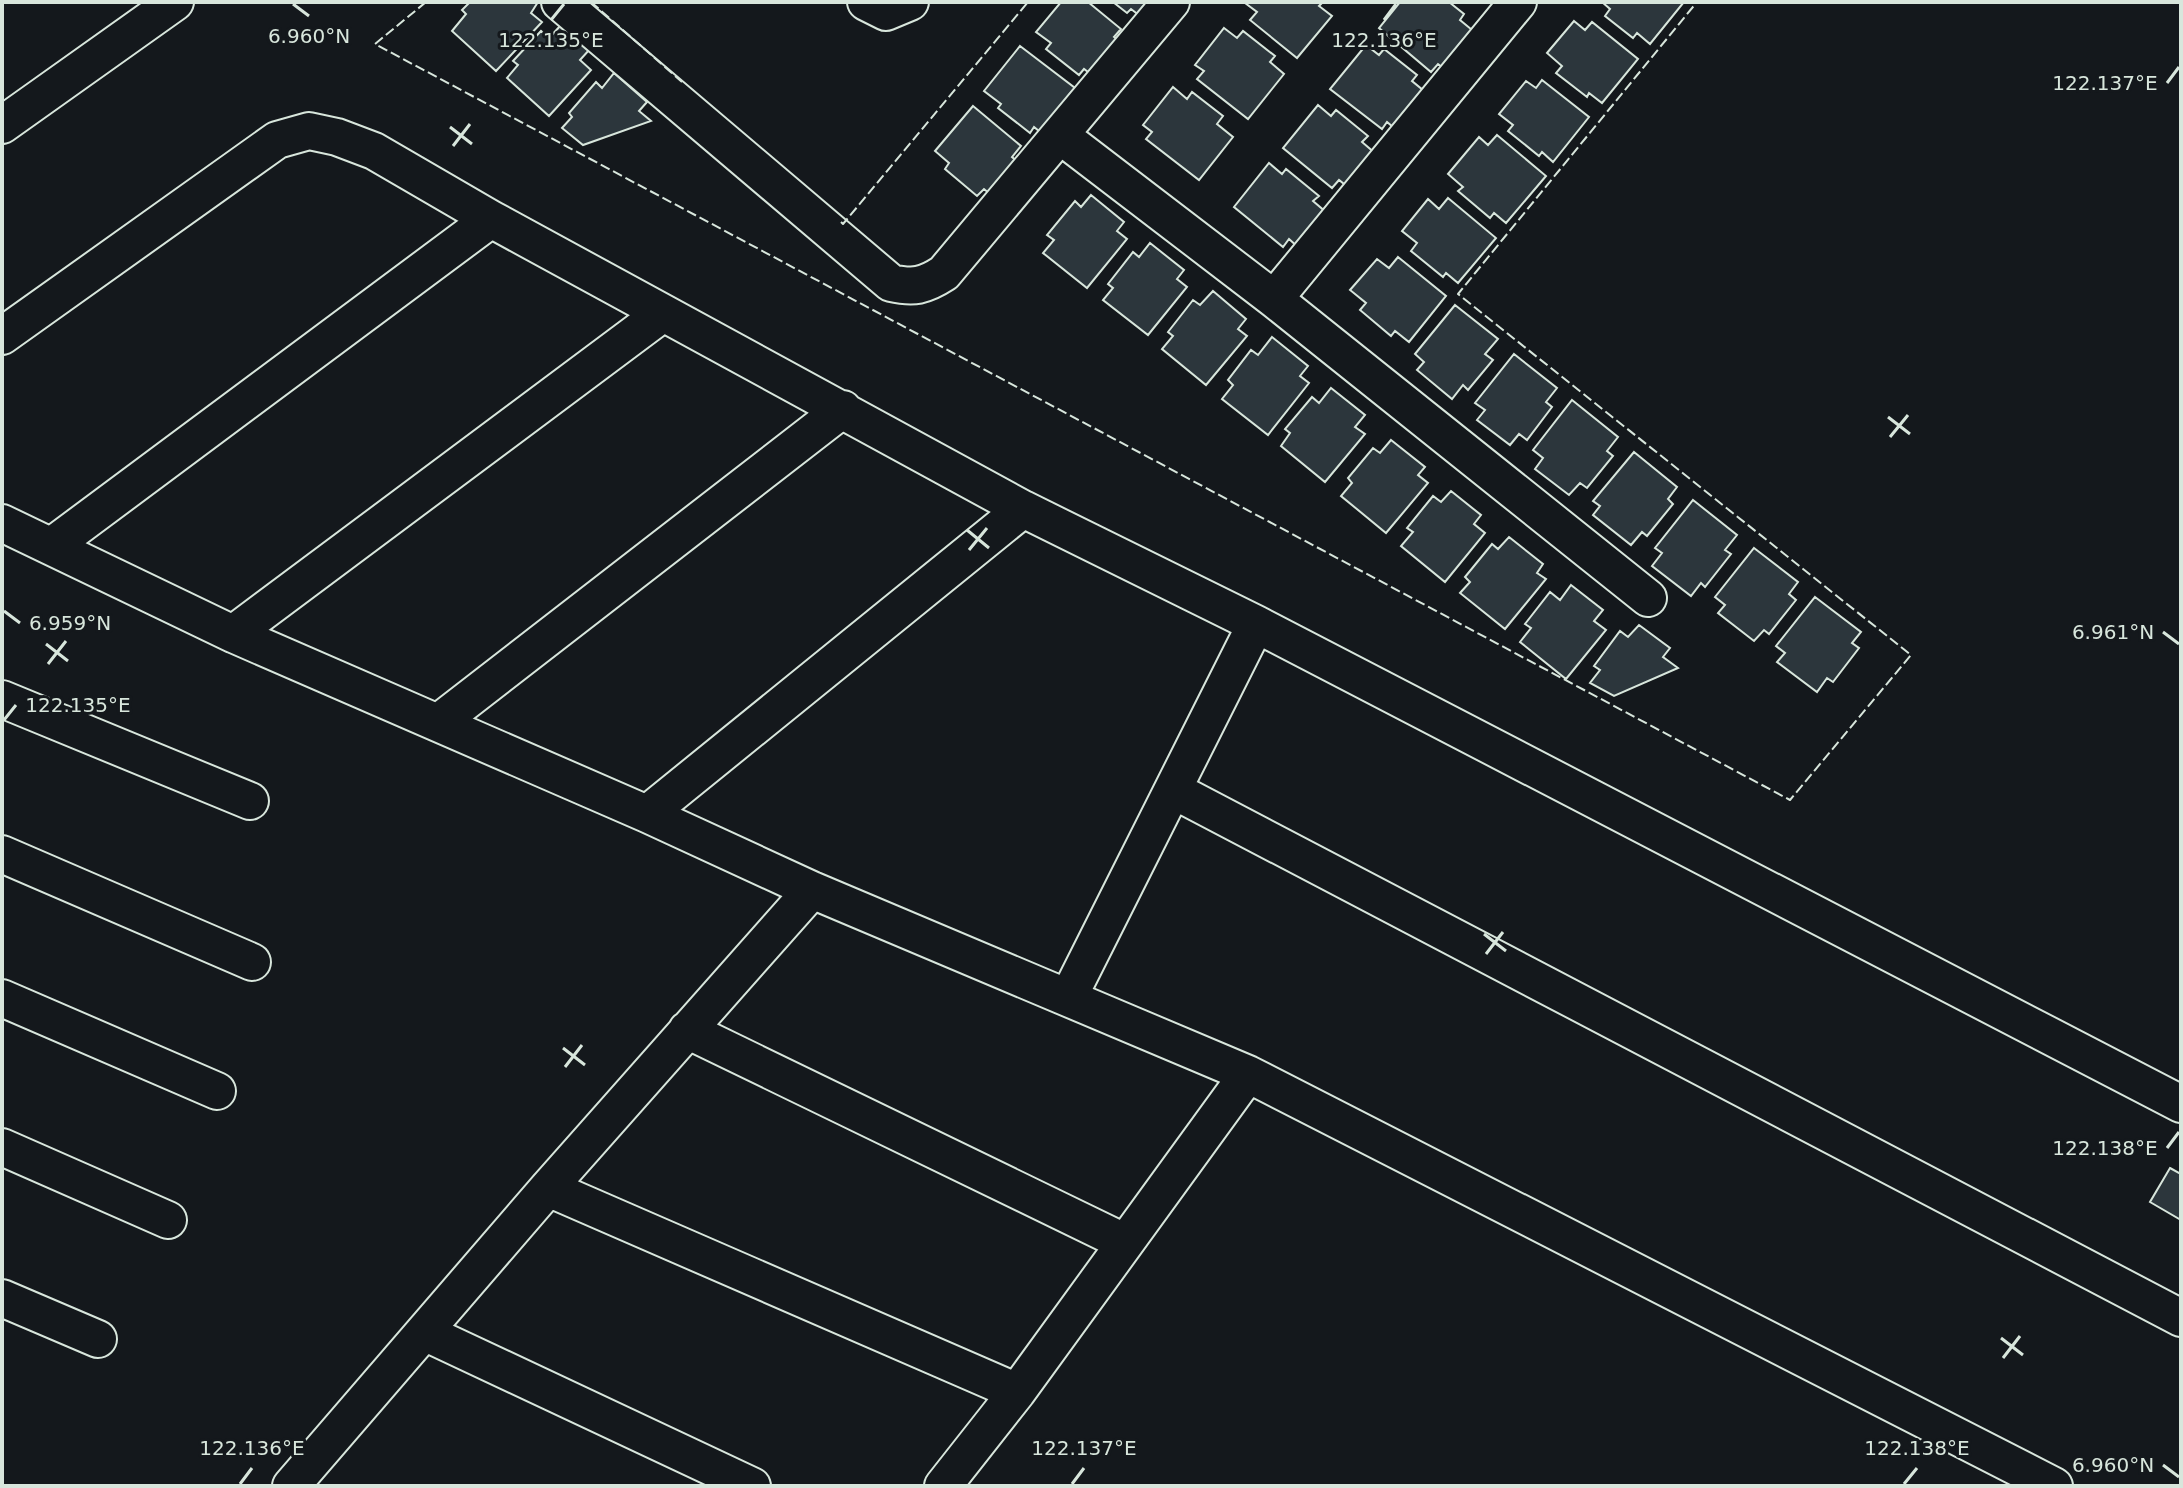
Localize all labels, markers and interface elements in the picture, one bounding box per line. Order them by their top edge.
text: 6.960°N [268,24,350,48]
text: 122.135°E [498,28,604,52]
text: 122.136°E [1331,28,1437,52]
text: 122.137°E [2052,71,2158,95]
text: 6.959°N [29,611,111,635]
text: 6.961°N [2072,620,2154,644]
text: 122.135°E [25,693,131,717]
text: 122.138°E [2052,1136,2158,1160]
text: 122.136°E [199,1436,305,1460]
text: 122.137°E [1031,1436,1137,1460]
text: 122.138°E [1864,1436,1970,1460]
text: 6.960°N [2072,1453,2154,1477]

